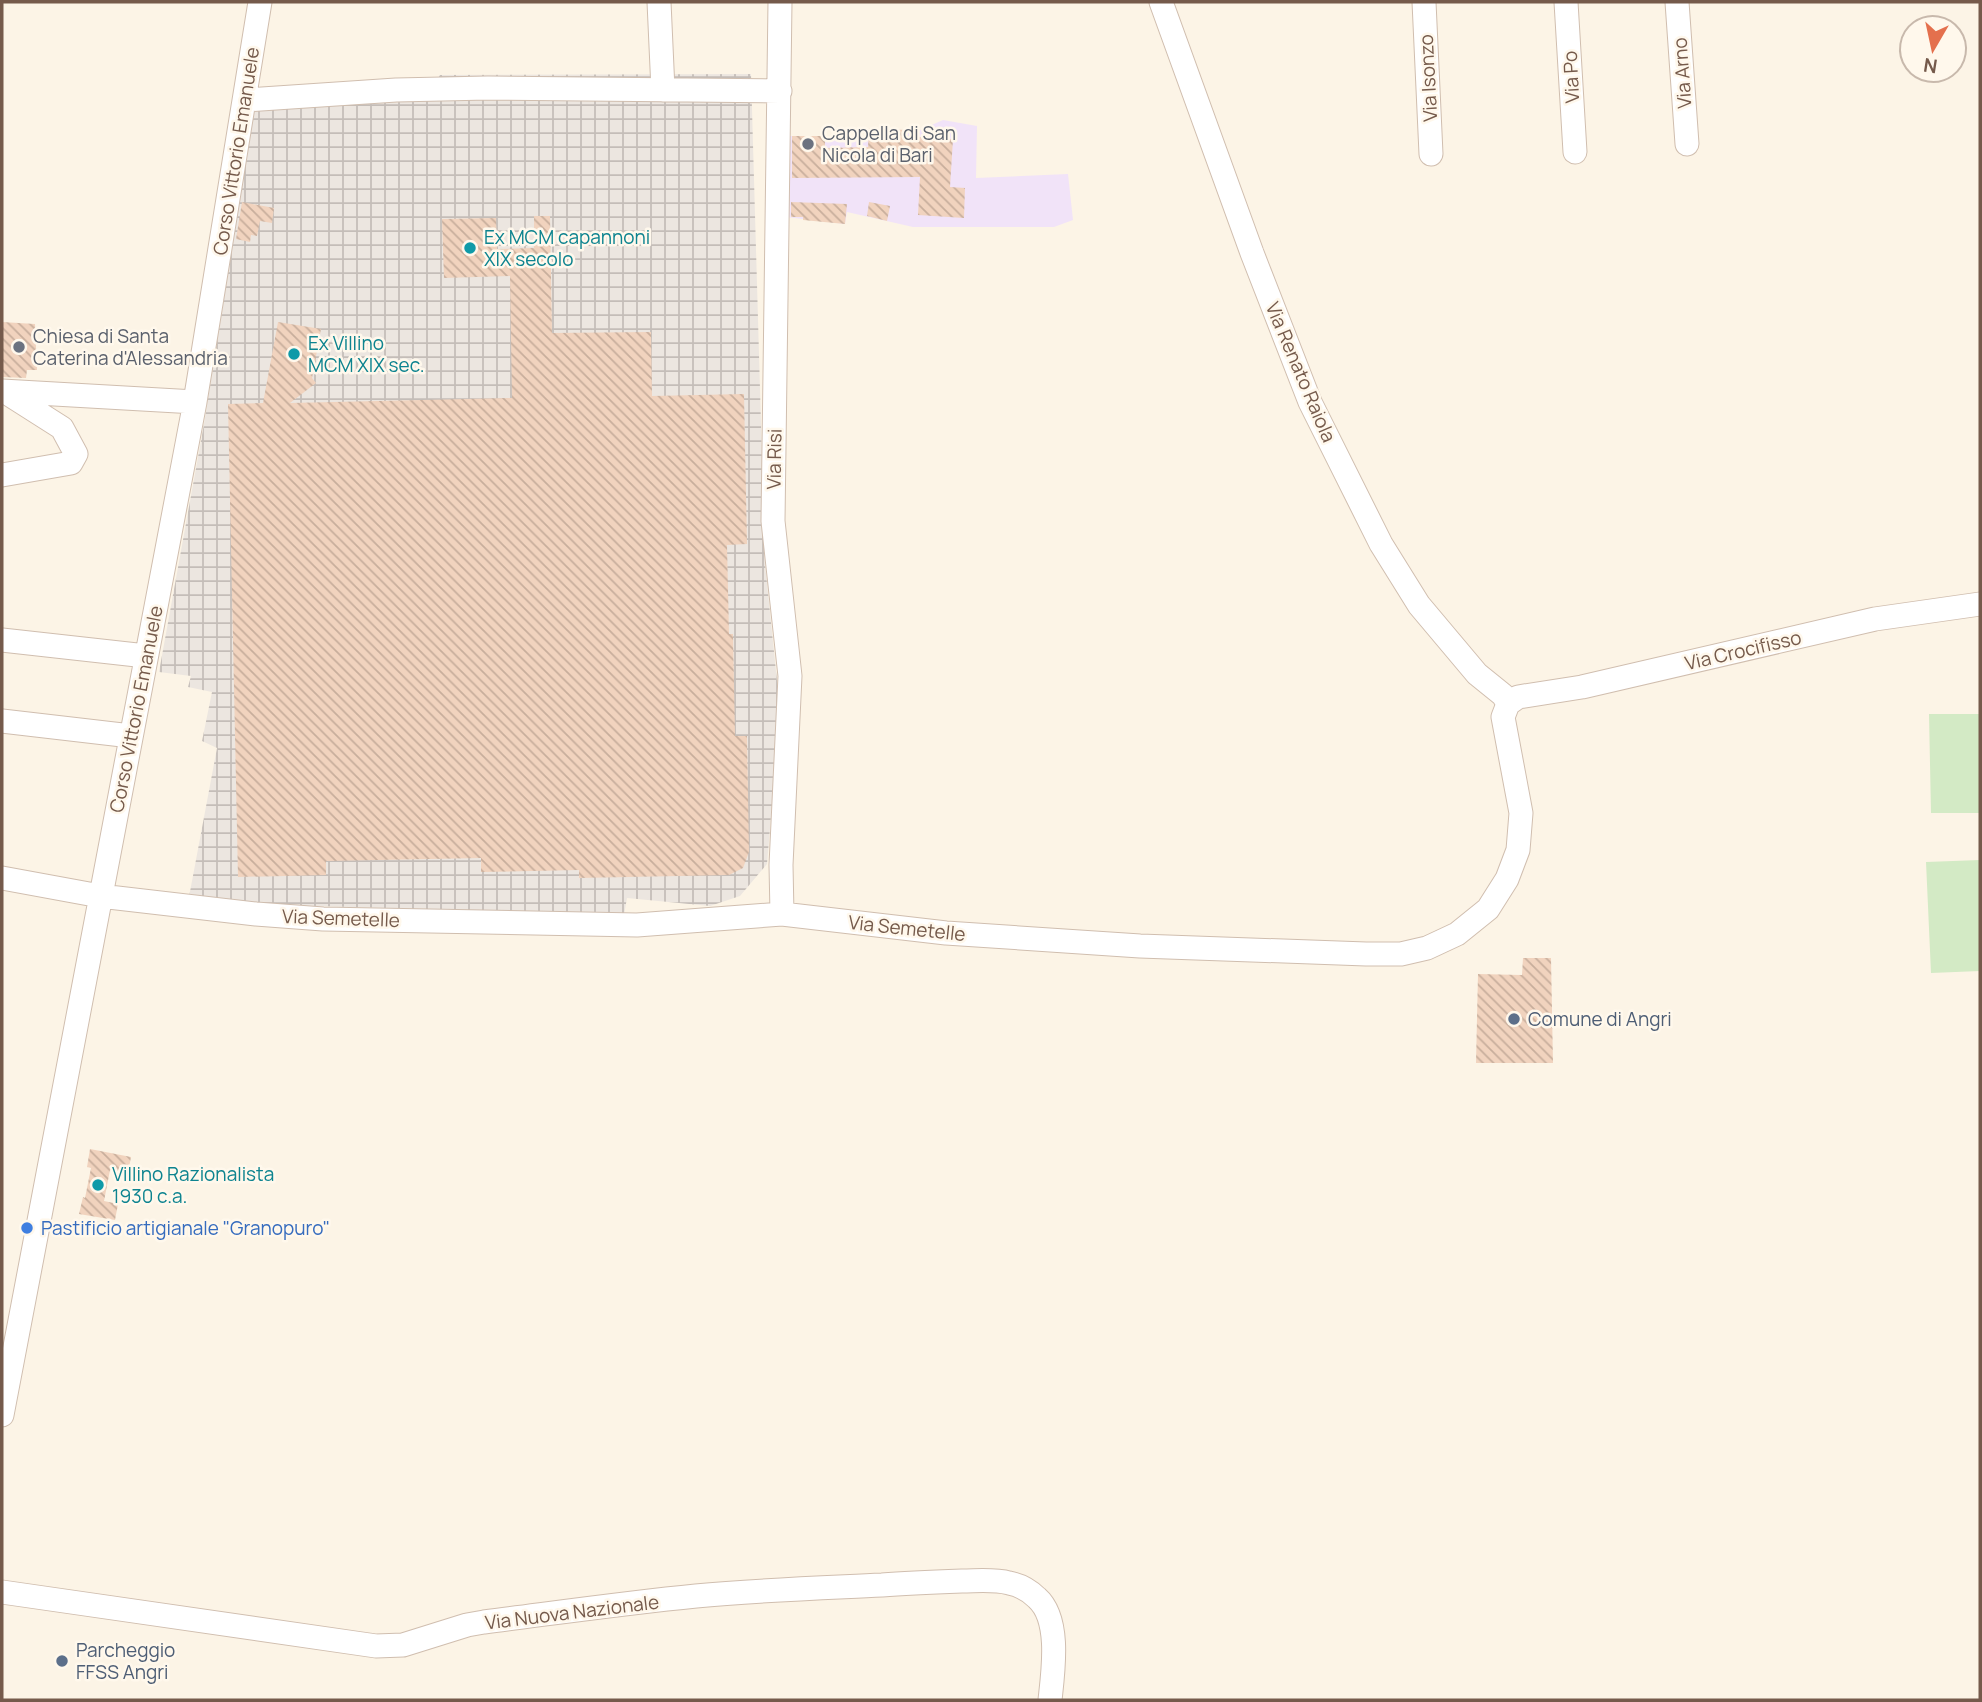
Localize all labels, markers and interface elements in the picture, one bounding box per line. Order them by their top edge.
north arrow [1898,14,1968,84]
street label: Via Isonzo [1413,34,1443,122]
street label: Via Arno [1667,37,1697,109]
street label: Corso Vittorio Emanuele [207,45,265,257]
street label: Via Po [1557,50,1585,104]
text: N [1922,52,1939,80]
place label: Cappella di San Nicola di Bari [822,120,956,168]
marker: Cappella di San Nicola di Bari [800,136,816,152]
place label: Ex MCM capannoni XIX secolo [484,224,650,272]
marker: Ex MCM capannoni XIX secolo [462,240,478,256]
street label: Via Renato Raiola [1260,298,1342,446]
place label: Chiesa di Santa Caterina d'Alessandria [33,323,228,371]
place label: Ex Villino MCM XIX sec. [308,330,425,378]
marker: Chiesa di Santa Caterina d'Alessandria [11,339,27,355]
marker: Ex Villino MCM XIX sec. [286,346,302,362]
street label: Via Risi [760,428,788,490]
street label: Corso Vittorio Emanuele [103,603,169,815]
street label: Via Crocifisso [1682,624,1804,676]
street label: Via Semetelle [282,903,400,933]
street label: Via Semetelle [847,909,967,947]
place label: Comune di Angri [1528,1006,1672,1032]
marker: Comune di Angri [1506,1011,1522,1027]
place label: Villino Razionalista 1930 c.a. [112,1161,274,1209]
marker: Villino Razionalista 1930 c.a. [90,1177,106,1193]
place label: Pastificio artigianale "Granopuro" [41,1215,330,1241]
marker: Pastificio artigianale "Granopuro" [19,1220,35,1236]
street label: Via Nuova Nazionale [483,1588,661,1636]
place label: Parcheggio FFSS Angri [76,1637,175,1685]
marker: Parcheggio FFSS Angri [54,1653,70,1669]

